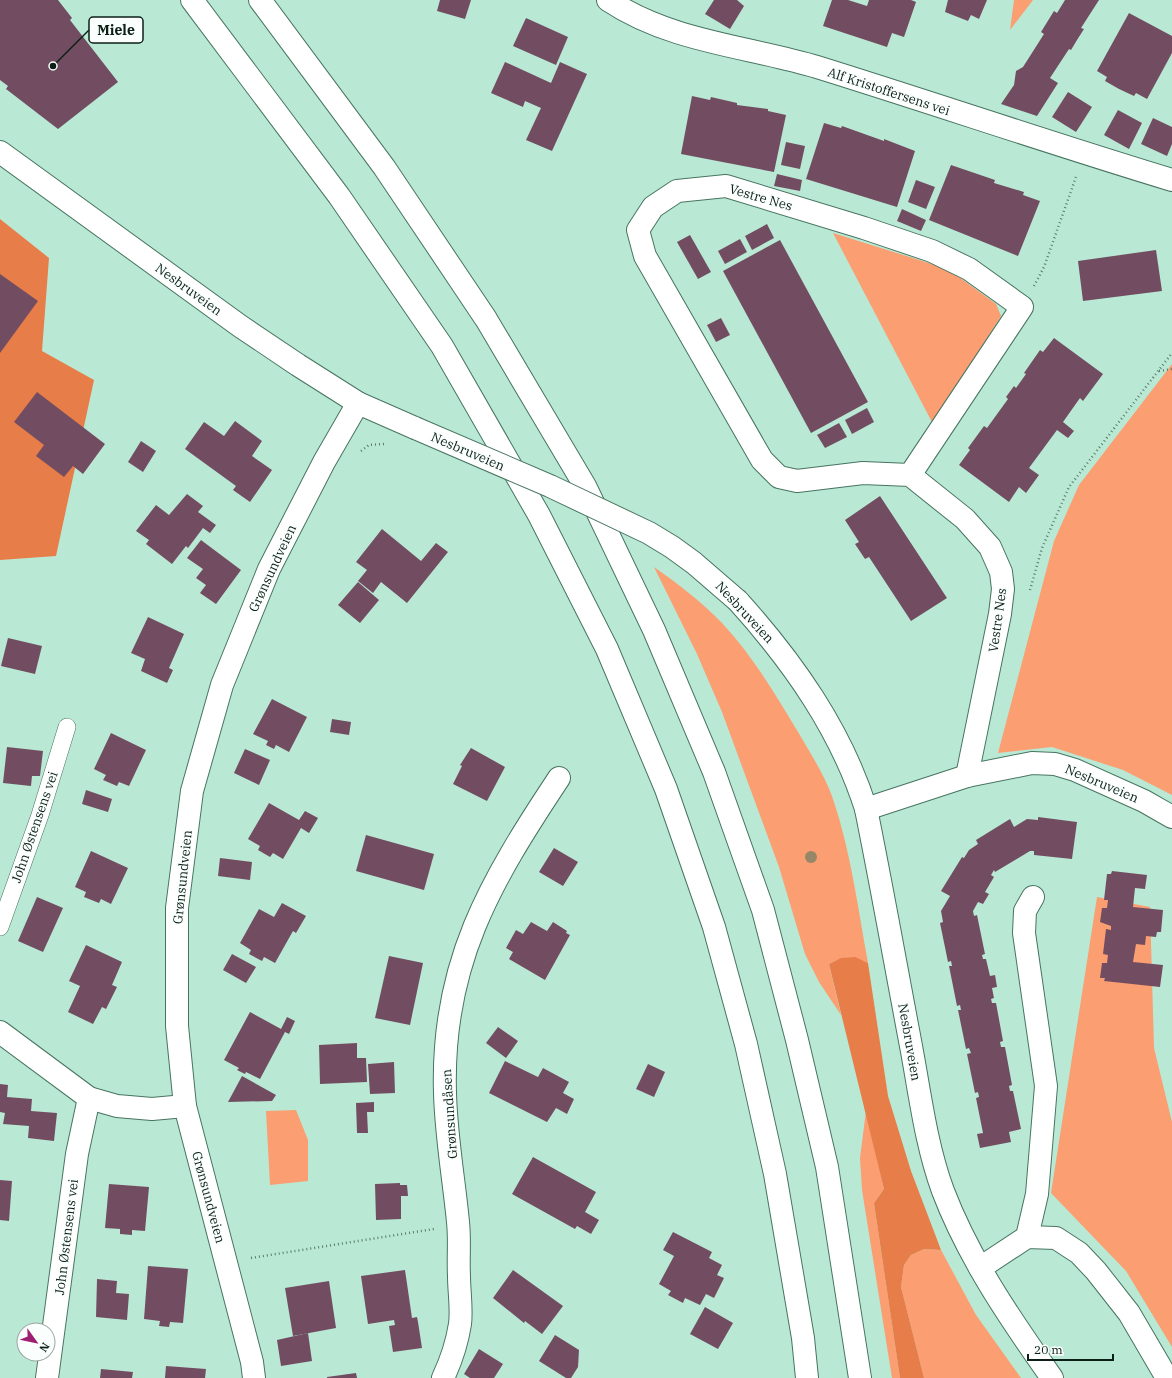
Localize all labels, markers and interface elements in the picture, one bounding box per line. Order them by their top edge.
callout: Miele [89,17,143,43]
text: Miele [97,21,135,39]
street label: Alf Kristoffersens vei [826,64,952,119]
street label: Vestre Nes [727,180,794,215]
street label: Nesbruveien [152,259,225,319]
street label: Nesbruveien [428,428,507,475]
street label: Grønsundveien [245,522,300,615]
street label: Nesbruveien [712,578,778,647]
street label: Vestre Nes [985,587,1010,653]
street label: Nesbruveien [1062,760,1141,807]
street label: John Østensens vei [7,769,62,885]
street label: Grønsundveien [169,829,196,925]
street label: Nesbruveien [894,1002,925,1082]
street label: Grønsundåsen [438,1068,461,1159]
street label: Grønsundveien [188,1149,229,1245]
street label: John Østensens vei [51,1178,82,1296]
north arrow [16,1322,56,1362]
scale bar [1028,1336,1113,1362]
text: N [36,1340,53,1355]
text: 20 m [1034,1342,1063,1357]

